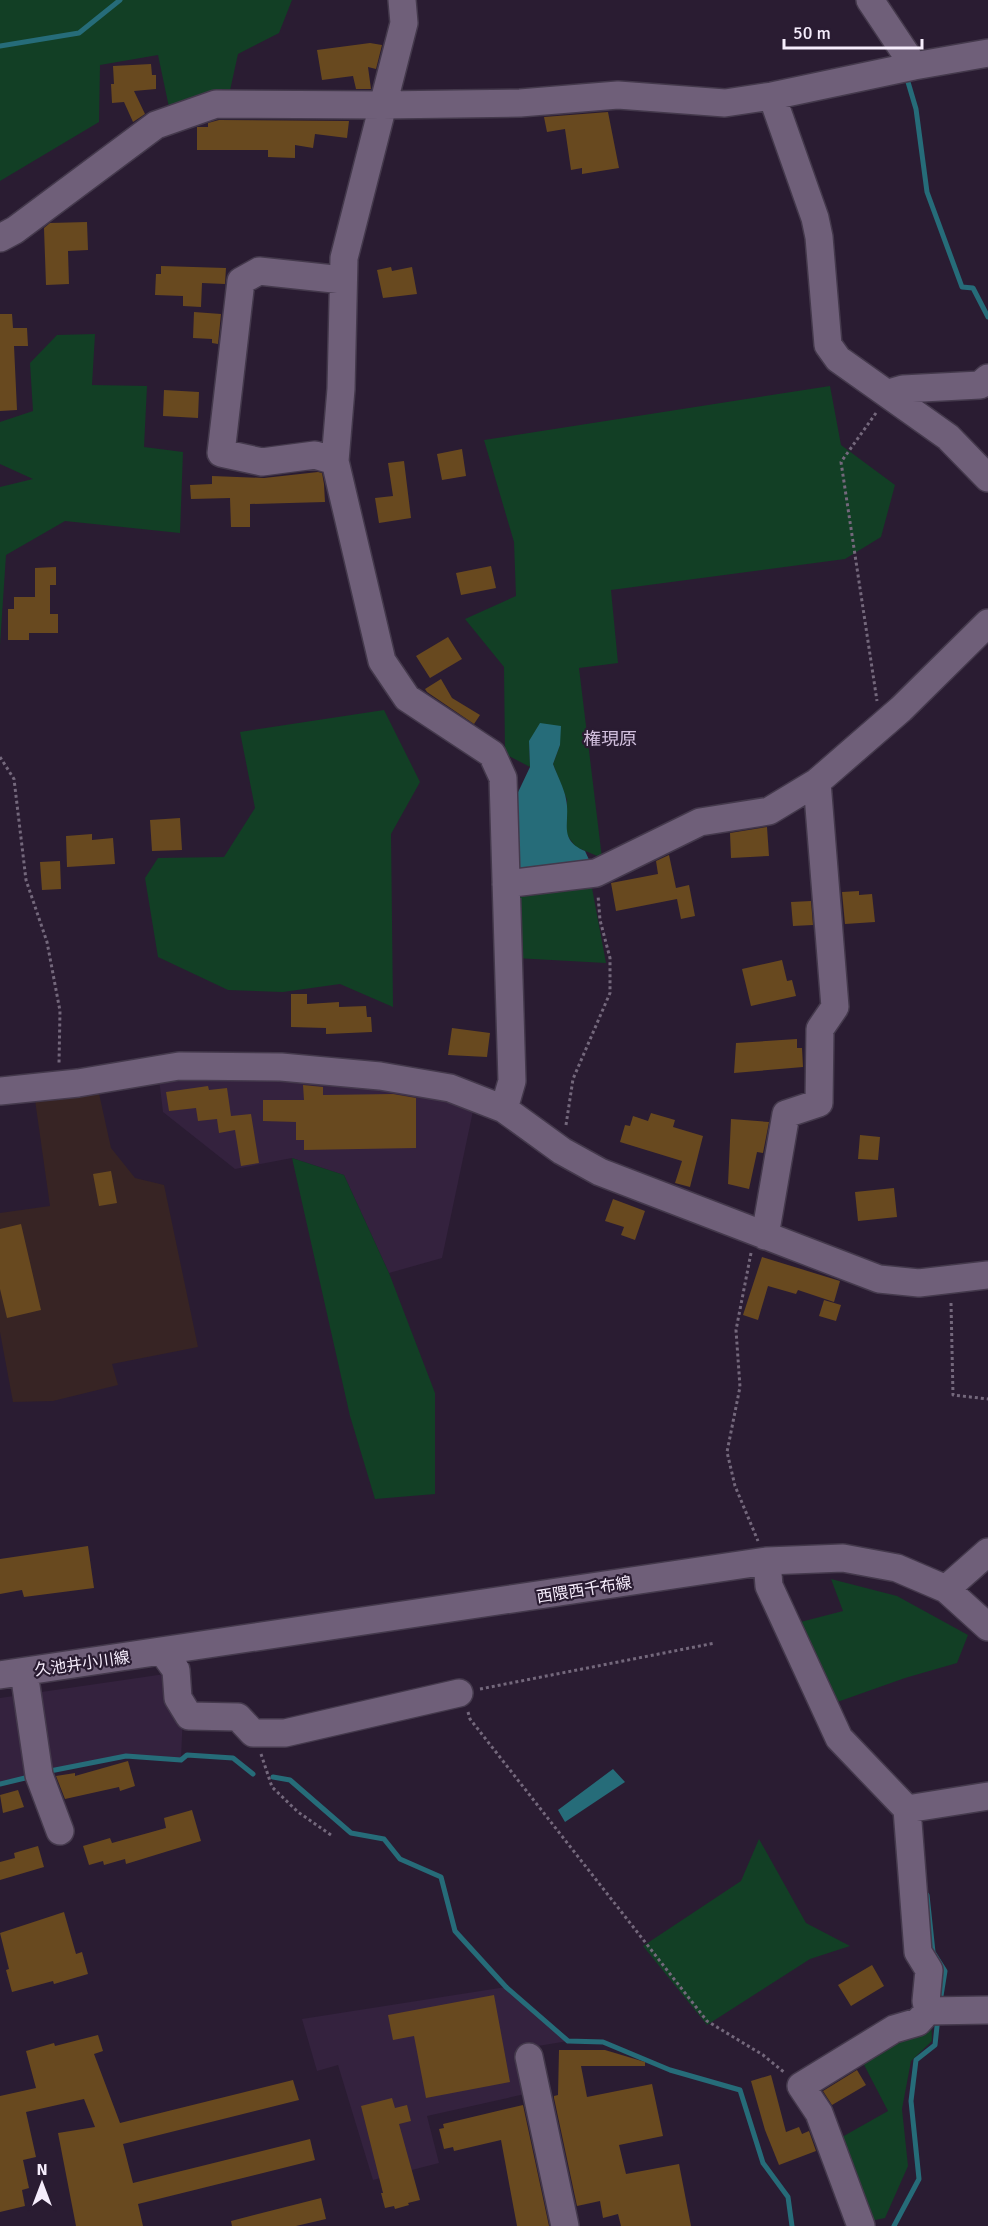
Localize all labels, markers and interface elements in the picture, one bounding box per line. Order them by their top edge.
scale bar [784,12,922,50]
text: 50 m [793,22,831,44]
district label: 権現原 [583,728,637,750]
street label: 西隈西千布線 [535,1573,633,1607]
street label: 久池井小川線 [33,1647,131,1681]
north arrow [12,2154,72,2214]
text: N [36,2160,48,2180]

